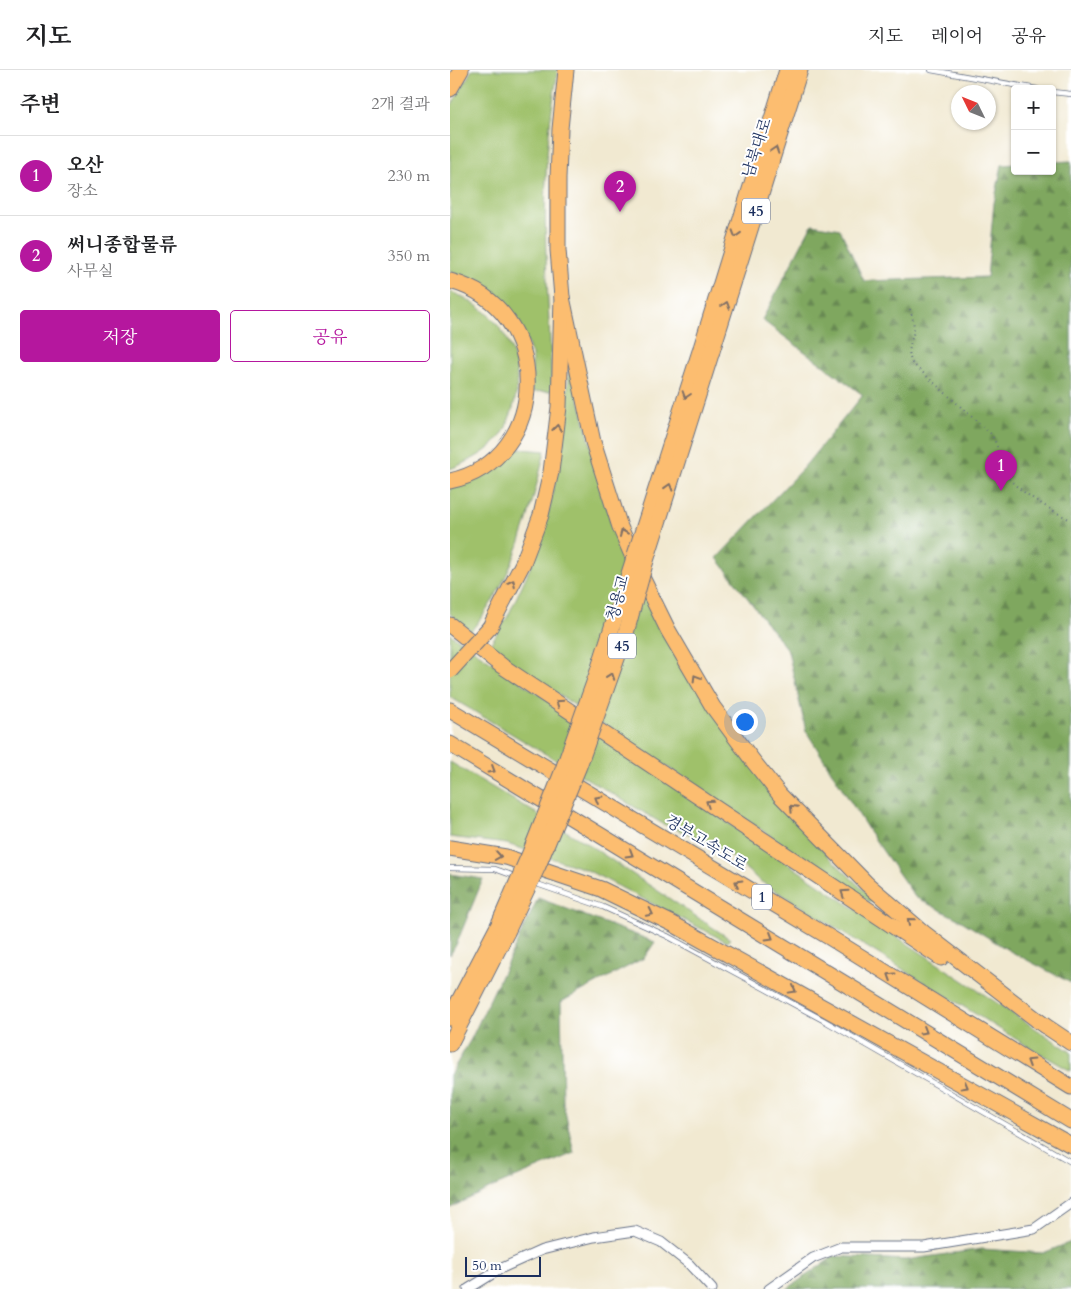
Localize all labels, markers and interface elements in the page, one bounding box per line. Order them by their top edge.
text: 지도 [25,20,71,53]
text: 지도 [868,24,903,49]
text: 레이어 [931,24,983,49]
text: 공유 [1011,24,1046,49]
north arrow [951,85,996,130]
map controls [1011,85,1056,175]
button: + [1011,85,1056,130]
text: 주변 [20,90,61,119]
text: 2개 결과 [371,93,430,115]
street label: 남북대로 [737,115,777,181]
button: − [1011,130,1056,175]
one-way arrow [770,146,780,154]
text: 오산 [67,152,104,178]
text: 1 [32,165,40,187]
text: 230 m [388,165,430,187]
pin: 2 [604,171,636,212]
text: 장소 [67,180,98,202]
road number: 45 [742,198,770,224]
one-way arrow [732,229,742,237]
text: 써니종합물류 [67,232,177,258]
text: 2 [32,245,40,267]
text: 350 m [388,245,430,267]
text: 사무실 [67,260,113,282]
one-way arrow [721,301,731,309]
button: 저장 [20,310,220,362]
button: 공유 [230,310,430,362]
one-way arrow [681,390,691,398]
one-way arrow [551,424,561,433]
pin: 1 [985,450,1017,491]
one-way arrow [664,484,674,492]
one-way arrow [618,530,628,538]
street label: 청용교 [601,573,635,623]
one-way arrow [506,580,516,589]
road number: 45 [608,634,636,658]
one-way arrow [605,672,615,681]
one-way arrow [693,675,703,684]
one-way arrow [555,700,564,709]
your location [732,709,758,735]
one-way arrow [486,763,495,773]
one-way arrow [595,795,604,805]
one-way arrow [705,800,714,809]
one-way arrow [790,805,799,814]
street label: 경부고속도로 [661,810,752,877]
one-way arrow [625,848,634,858]
one-way arrow [494,850,503,860]
one-way arrow [734,879,743,889]
road number: 1 [752,884,772,910]
one-way arrow [840,890,850,899]
one-way arrow [645,907,654,917]
one-way arrow [907,918,916,926]
one-way arrow [764,931,773,941]
one-way arrow [888,973,897,983]
one-way arrow [788,983,797,993]
one-way arrow [918,1024,927,1034]
one-way arrow [1026,1058,1035,1068]
one-way arrow [960,1080,969,1090]
scale bar [465,1254,541,1277]
text: 50 m [472,1256,502,1275]

